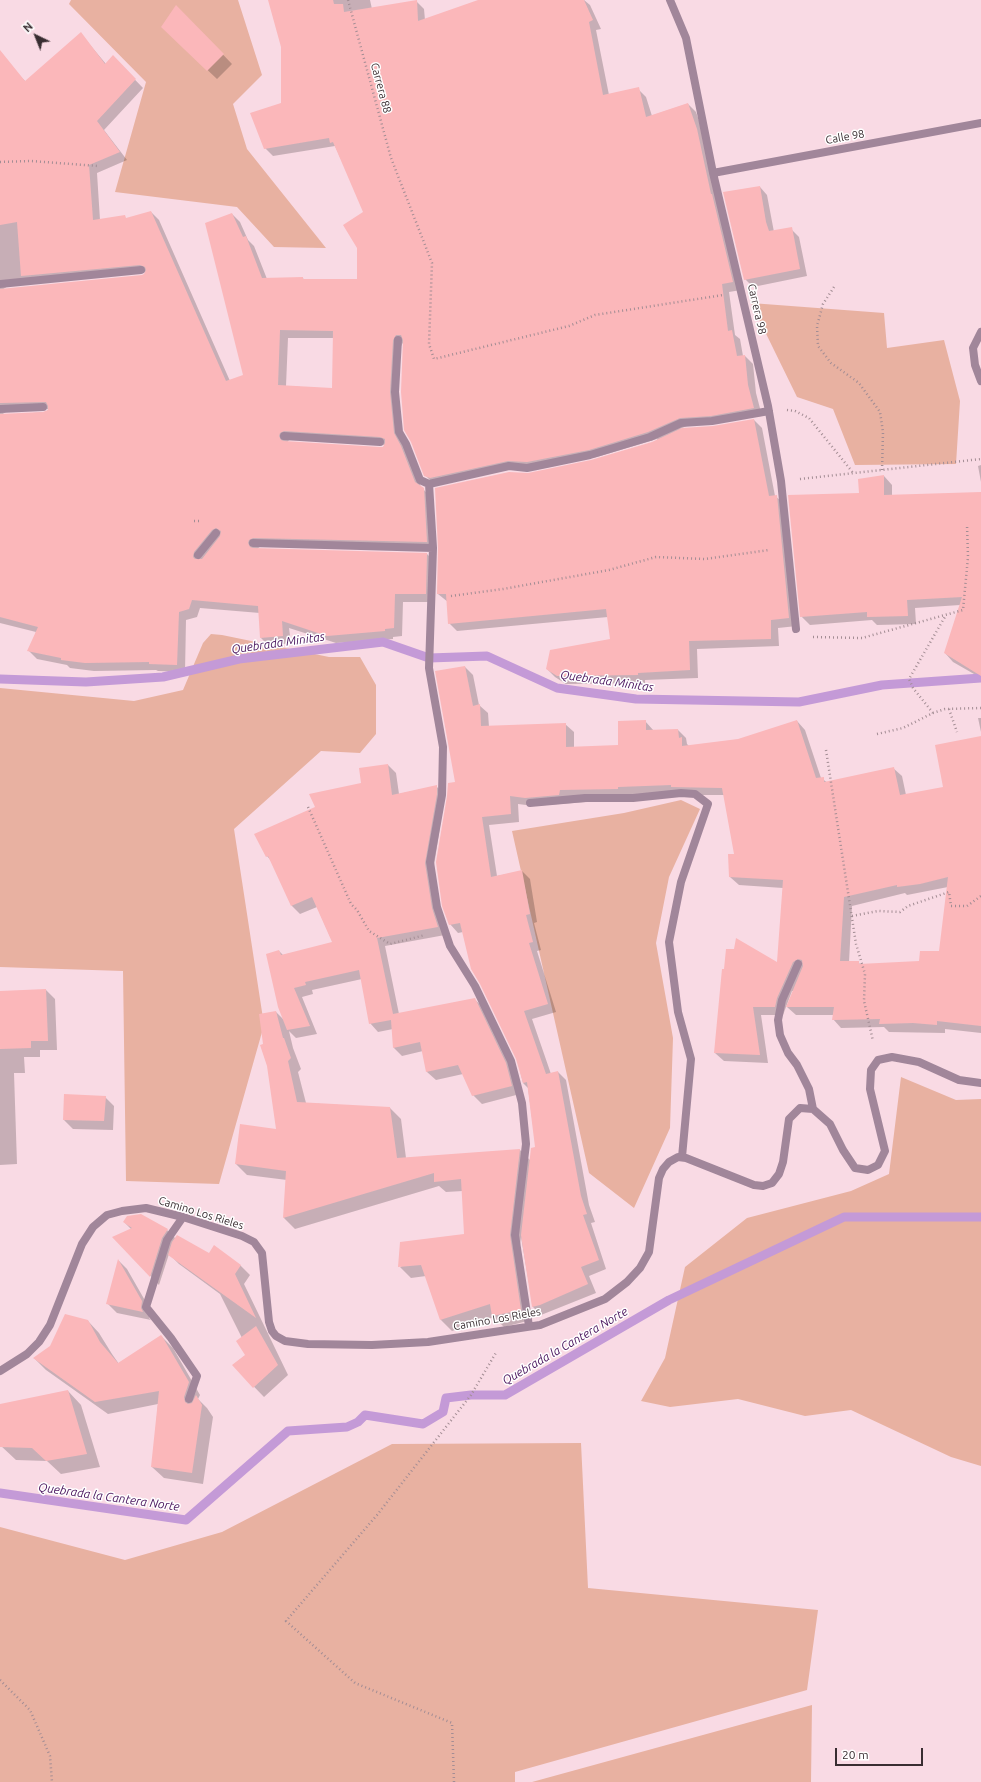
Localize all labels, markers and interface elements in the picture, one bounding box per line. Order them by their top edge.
north arrow [16,16,56,56]
text: N [21,20,35,34]
street label: Carrera 88 [368,61,394,115]
street label: Calle 98 [825,127,865,147]
street label: Carrera 98 [745,282,769,336]
water label: Quebrada Minitas [230,629,326,657]
water label: Quebrada Minitas [559,667,655,695]
street label: Camino Los Rieles [157,1194,245,1232]
water label: Quebrada la Cantera Norte [500,1304,630,1388]
street label: Camino Los Rieles [452,1305,542,1333]
water label: Quebrada la Cantera Norte [37,1480,181,1514]
scale bar [837,1740,925,1766]
text: 20 m [842,1748,869,1761]

